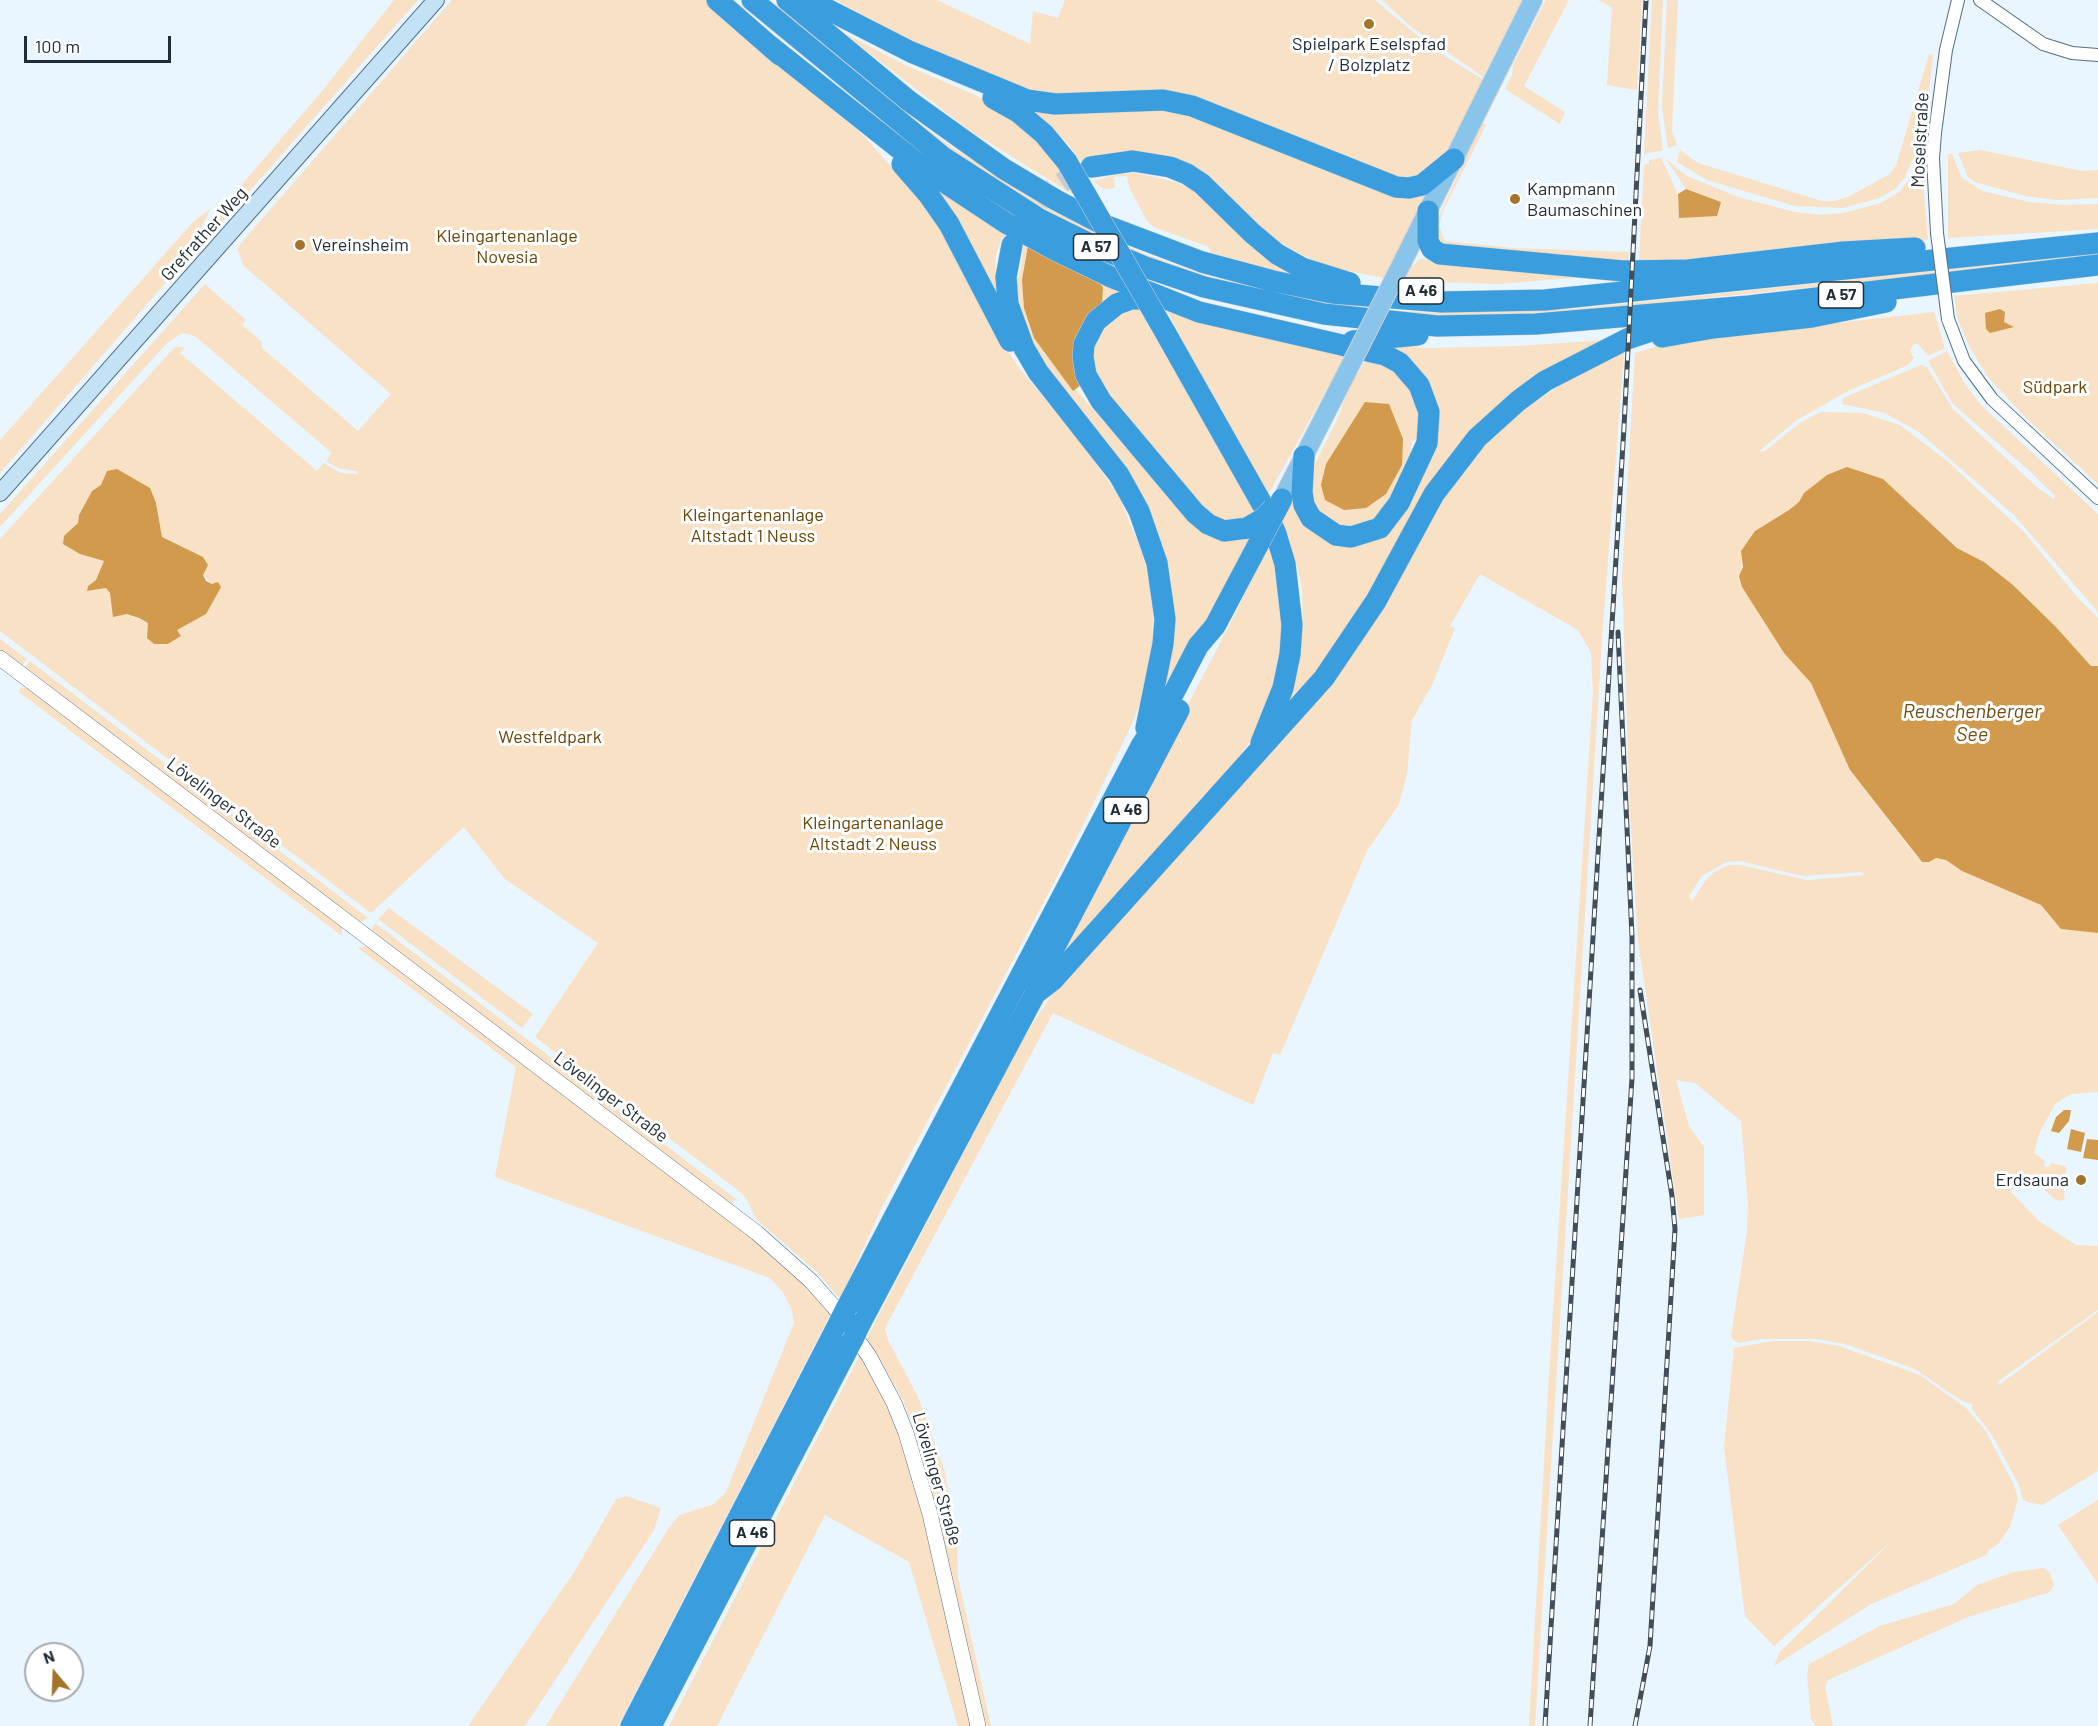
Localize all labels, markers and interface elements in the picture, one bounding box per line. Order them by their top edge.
marker: Spielpark Eselspfad / Bolzplatz [1362,17,1376,31]
scale bar [27,24,174,62]
place label: Spielpark Eselspfad / Bolzplatz [1292,33,1446,76]
text: 100 m [35,35,80,57]
street label: Moselstraße [1907,92,1933,188]
place label: Kampmann Baumaschinen [1527,178,1642,220]
street label: Grefrather Weg [156,183,252,285]
marker: Kampmann Baumaschinen [1508,192,1522,206]
park label: Kleingartenanlage Novesia [436,225,578,268]
place label: Vereinsheim [312,234,409,256]
road number: A 57 [1074,234,1118,260]
marker: Vereinsheim [293,238,307,252]
road number: A 46 [1398,278,1444,304]
road number: A 57 [1818,282,1864,308]
park label: Südpark [2023,376,2087,398]
park label: Kleingartenanlage Altstadt 1 Neuss [682,504,824,546]
water label: Reuschenberger See [1903,699,2041,746]
park label: Westfeldpark [498,726,602,748]
street label: Lövelinger Straße [163,753,285,853]
road number: A 46 [1104,797,1148,823]
park label: Kleingartenanlage Altstadt 2 Neuss [802,812,944,854]
street label: Lövelinger Straße [550,1047,672,1147]
place label: Erdsauna [1995,1169,2069,1191]
marker: Erdsauna [2074,1173,2088,1187]
street label: Lövelinger Straße [908,1410,966,1548]
road number: A 46 [730,1520,774,1546]
north arrow [24,1642,84,1702]
text: N [40,1646,57,1667]

